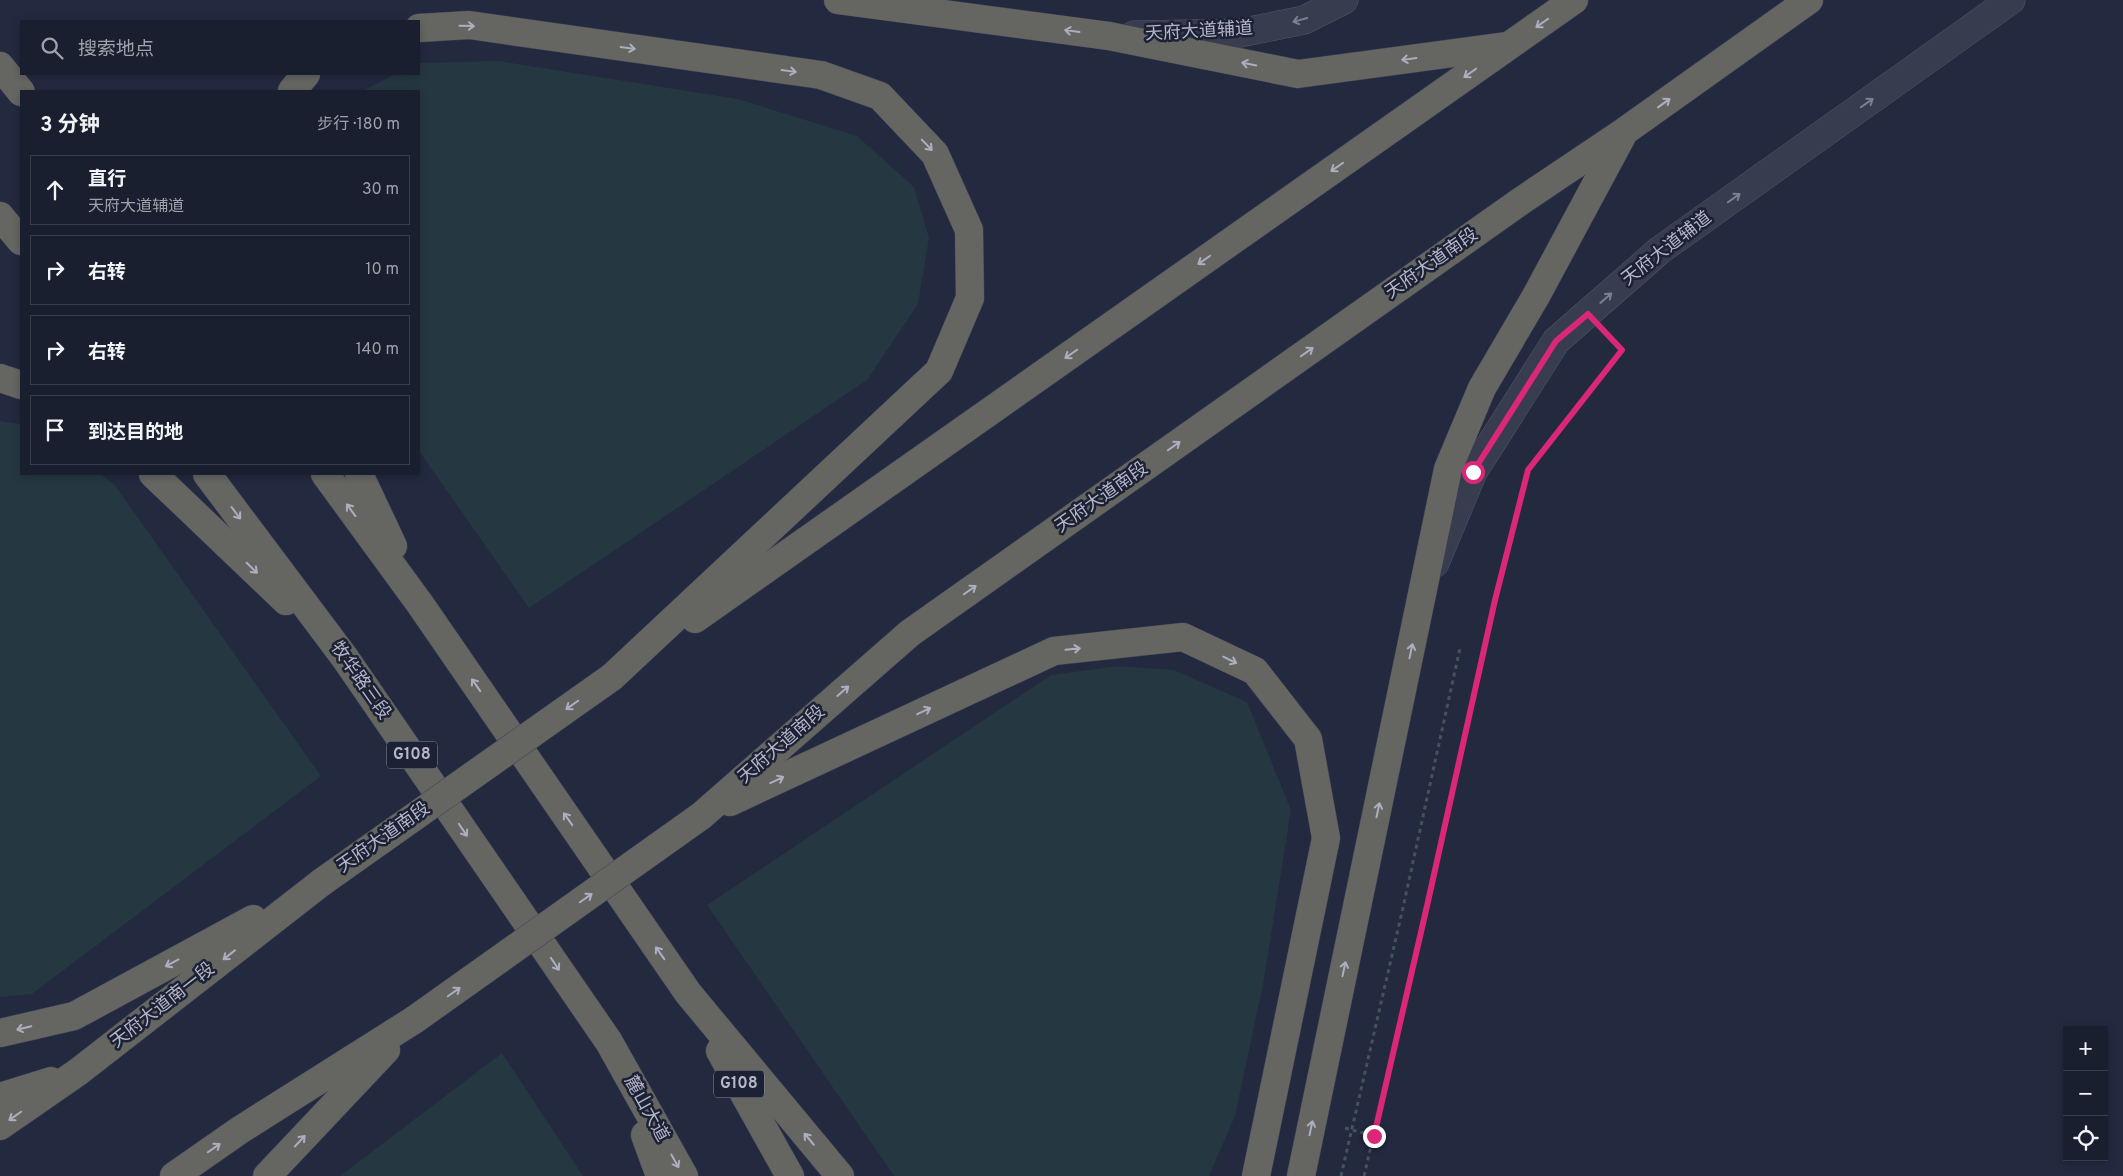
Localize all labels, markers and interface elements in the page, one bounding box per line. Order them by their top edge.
one-way arrow [1292,16,1308,26]
street label: 天府大道辅道 [1144,18,1254,46]
one-way arrow [1535,18,1549,28]
search box [20,20,420,75]
one-way arrow [459,21,475,31]
one-way arrow [1064,26,1080,36]
icon: search [38,34,66,62]
text: 搜索地点 [78,38,154,62]
one-way arrow [620,43,636,53]
one-way arrow [1402,54,1418,64]
one-way arrow [1241,59,1257,68]
one-way arrow [781,66,797,76]
one-way arrow [1463,68,1477,78]
one-way arrow [1657,98,1671,108]
one-way arrow [1859,98,1873,108]
text: 3 分钟 [40,112,100,139]
text: 步行 · 180 m [317,115,400,135]
one-way arrow [921,139,933,152]
one-way arrow [1330,162,1344,172]
text: 直行 [88,168,126,192]
icon: ahead [41,176,69,204]
text: 30 m [362,180,399,200]
one-way arrow [1727,192,1740,203]
text: 天府大道辅道 [88,197,184,217]
street label: 天府大道辅道 [1617,207,1717,291]
street label: 天府大道南段 [1381,224,1483,304]
one-way arrow [1197,255,1211,265]
icon: right [41,256,69,284]
text: 10 m [365,260,399,280]
text: 右转 [88,261,126,285]
one-way arrow [1600,292,1613,303]
icon: right [41,336,69,364]
text: 140 m [356,340,399,360]
text: 右转 [88,341,126,365]
one-way arrow [1300,347,1314,357]
one-way arrow [1064,349,1078,359]
icon: arrive [41,416,69,444]
text: 到达目的地 [88,421,183,445]
one-way arrow [1167,441,1181,451]
street label: 天府大道南段 [1051,458,1153,538]
route start [1462,461,1485,484]
one-way arrow [346,503,356,517]
one-way arrow [231,506,241,520]
one-way arrow [245,562,258,574]
one-way arrow [963,585,977,595]
street label: 牧华路三段 [325,638,395,724]
one-way arrow [1065,644,1081,654]
one-way arrow [1407,644,1416,660]
one-way arrow [1222,655,1237,665]
one-way arrow [471,679,481,693]
one-way arrow [837,686,850,697]
one-way arrow [565,700,579,710]
street label: 天府大道南段 [734,701,830,789]
one-way arrow [916,706,931,716]
road number: G108 [387,742,437,768]
one-way arrow [769,775,784,785]
street label: 天府大道南段 [333,798,435,878]
one-way arrow [1374,803,1383,819]
one-way arrow [563,812,573,826]
one-way arrow [458,823,468,837]
one-way arrow [579,892,592,903]
one-way arrow [655,946,665,960]
one-way arrow [223,949,236,960]
one-way arrow [550,957,560,971]
street label: 天府大道南一段 [106,958,220,1054]
one-way arrow [164,958,179,968]
one-way arrow [1340,962,1350,978]
one-way arrow [447,987,461,997]
one-way arrow [16,1024,32,1033]
map controls [2063,1026,2108,1161]
button: + [2063,1026,2108,1071]
road number: G108 [714,1070,764,1098]
button: − [2063,1071,2108,1116]
street label: 麓山大道 [618,1072,674,1146]
one-way arrow [8,1111,22,1121]
button: locate [2063,1116,2108,1161]
one-way arrow [1307,1121,1316,1137]
route end [1363,1125,1386,1148]
one-way arrow [804,1132,815,1145]
one-way arrow [294,1134,306,1147]
one-way arrow [207,1143,221,1153]
one-way arrow [671,1154,681,1168]

